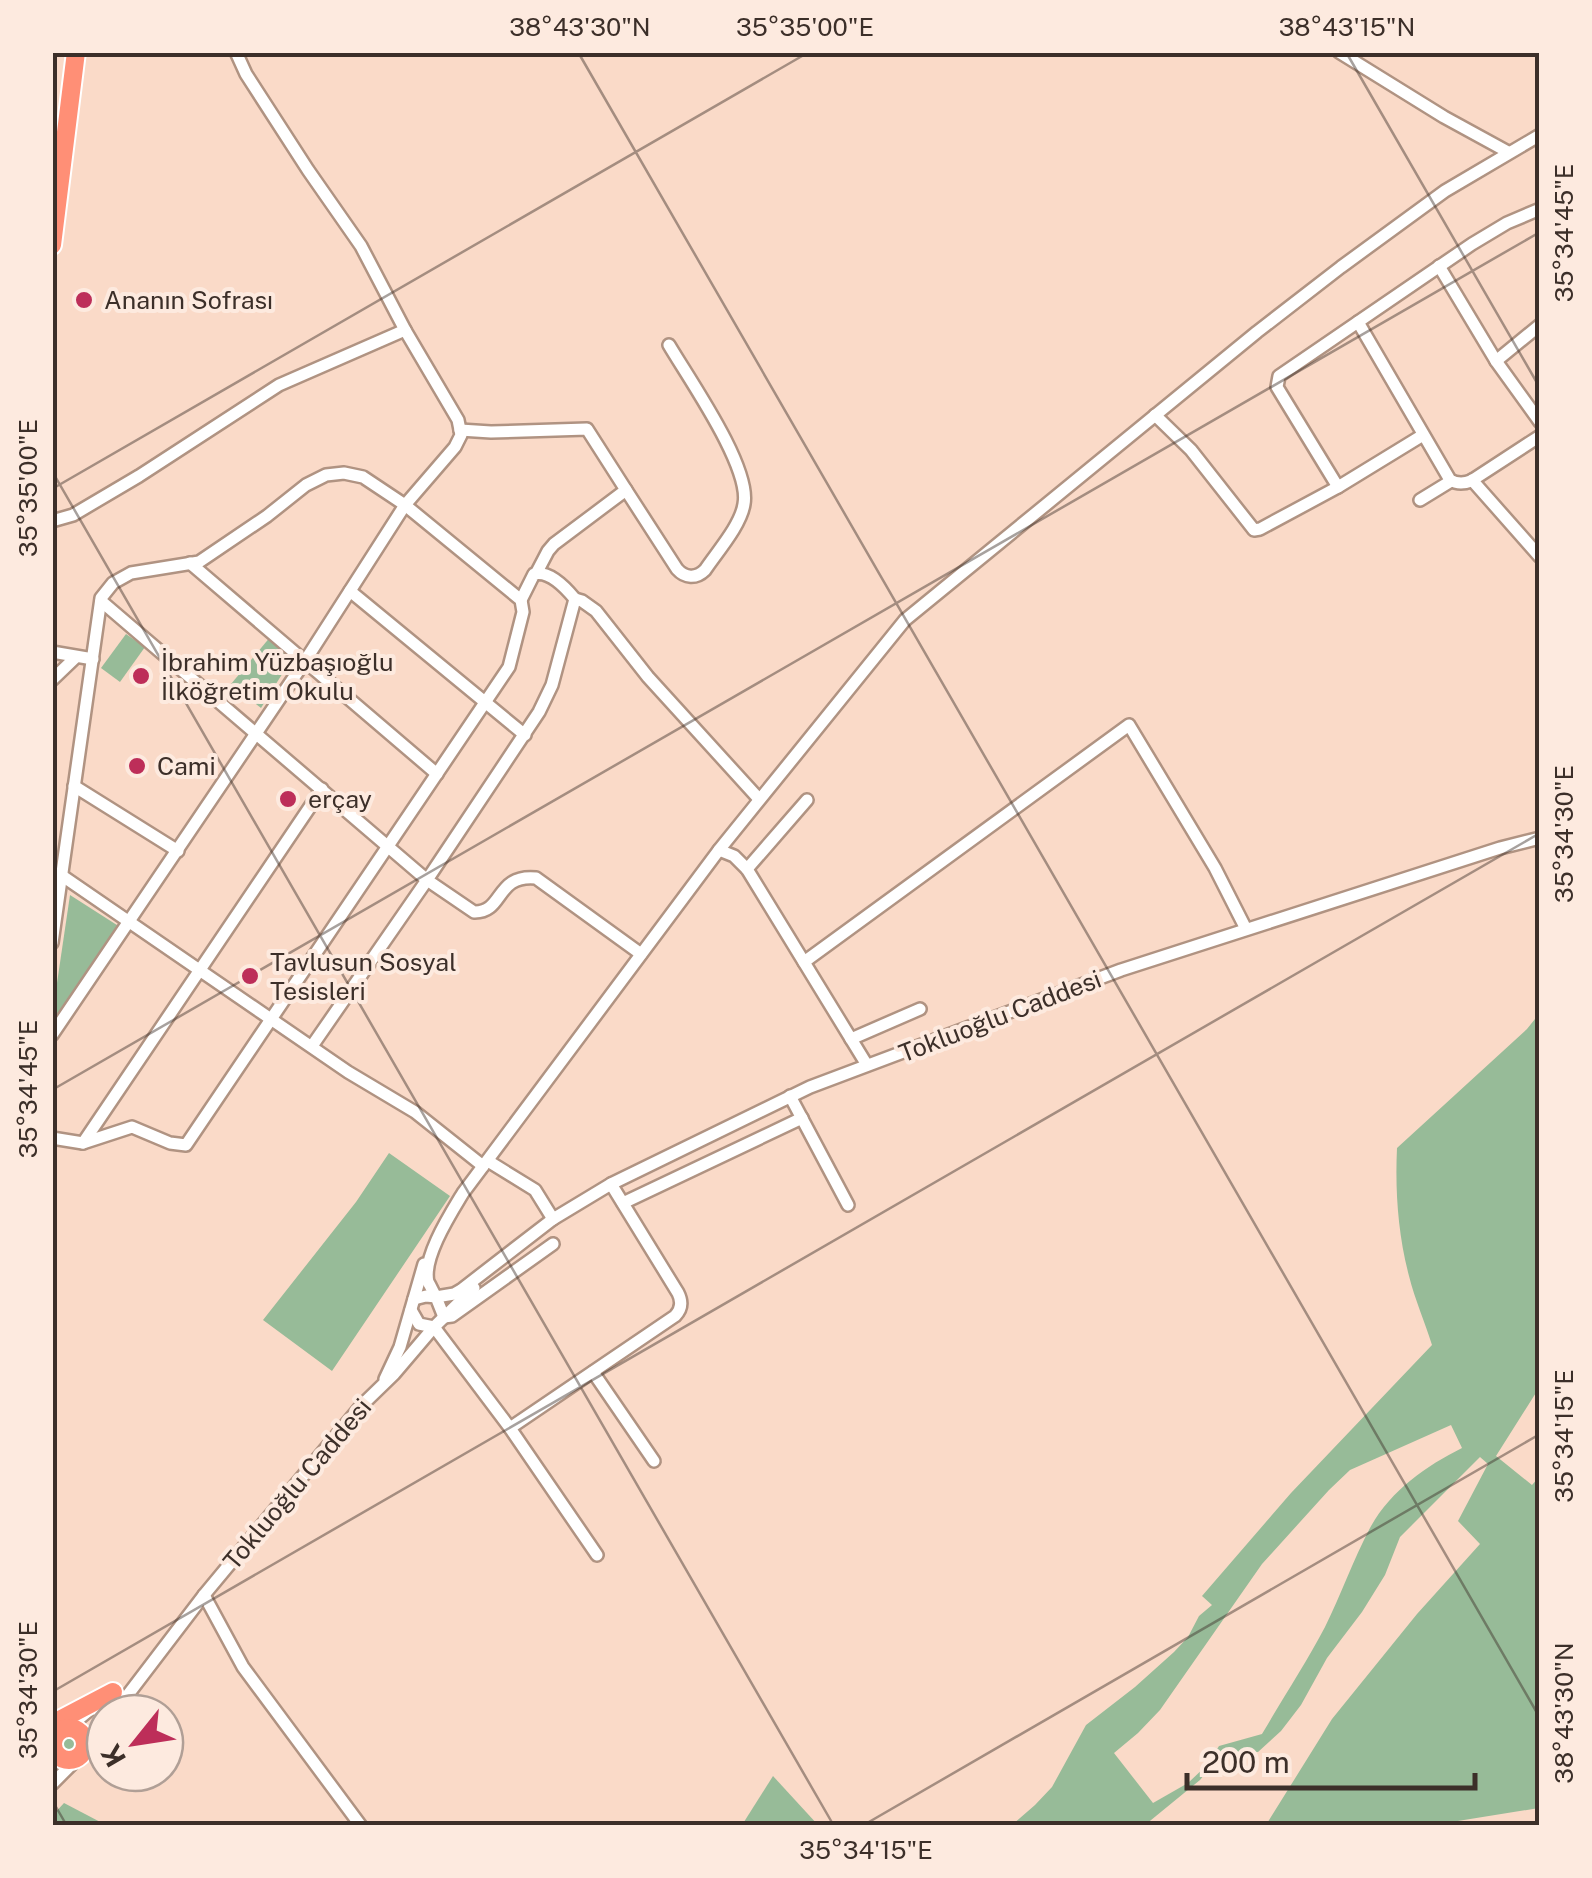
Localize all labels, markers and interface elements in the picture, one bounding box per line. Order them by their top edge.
text: 38°43'30"N [509,12,651,42]
text: 35°35'00"E [736,12,874,42]
text: 38°43'15"N [1279,12,1415,42]
text: 35°34'45"E [1549,164,1579,302]
place label: Ananın Sofrası [104,285,273,315]
marker: Ananın Sofrası [73,289,95,311]
text: 35°35'00"E [13,419,43,557]
place label: İbrahim Yüzbaşıoğlu İlköğretim Okulu [161,647,394,706]
marker: İbrahim Yüzbaşıoğlu İlköğretim Okulu [130,665,152,687]
place label: Cami [157,751,216,781]
marker: Cami [126,755,148,777]
text: 35°34'30"E [1549,765,1579,903]
place label: erçay [308,784,372,814]
marker: erçay [277,788,299,810]
place label: Tavlusun Sosyal Tesisleri [270,947,457,1006]
street label: Tokluoğlu Caddesi [895,964,1105,1068]
marker: Tavlusun Sosyal Tesisleri [239,965,261,987]
text: 35°34'45"E [13,1020,43,1158]
text: 35°34'15"E [1549,1369,1579,1503]
street label: Tokluoğlu Caddesi [217,1392,377,1576]
text: 35°34'30"E [13,1621,43,1759]
text: 38°43'30"N [1549,1642,1579,1784]
north arrow [85,1693,185,1793]
scale bar [1187,1728,1474,1790]
text: K [94,1739,132,1773]
text: 200 m [1202,1744,1290,1780]
text: 35°34'15"E [799,1835,933,1865]

